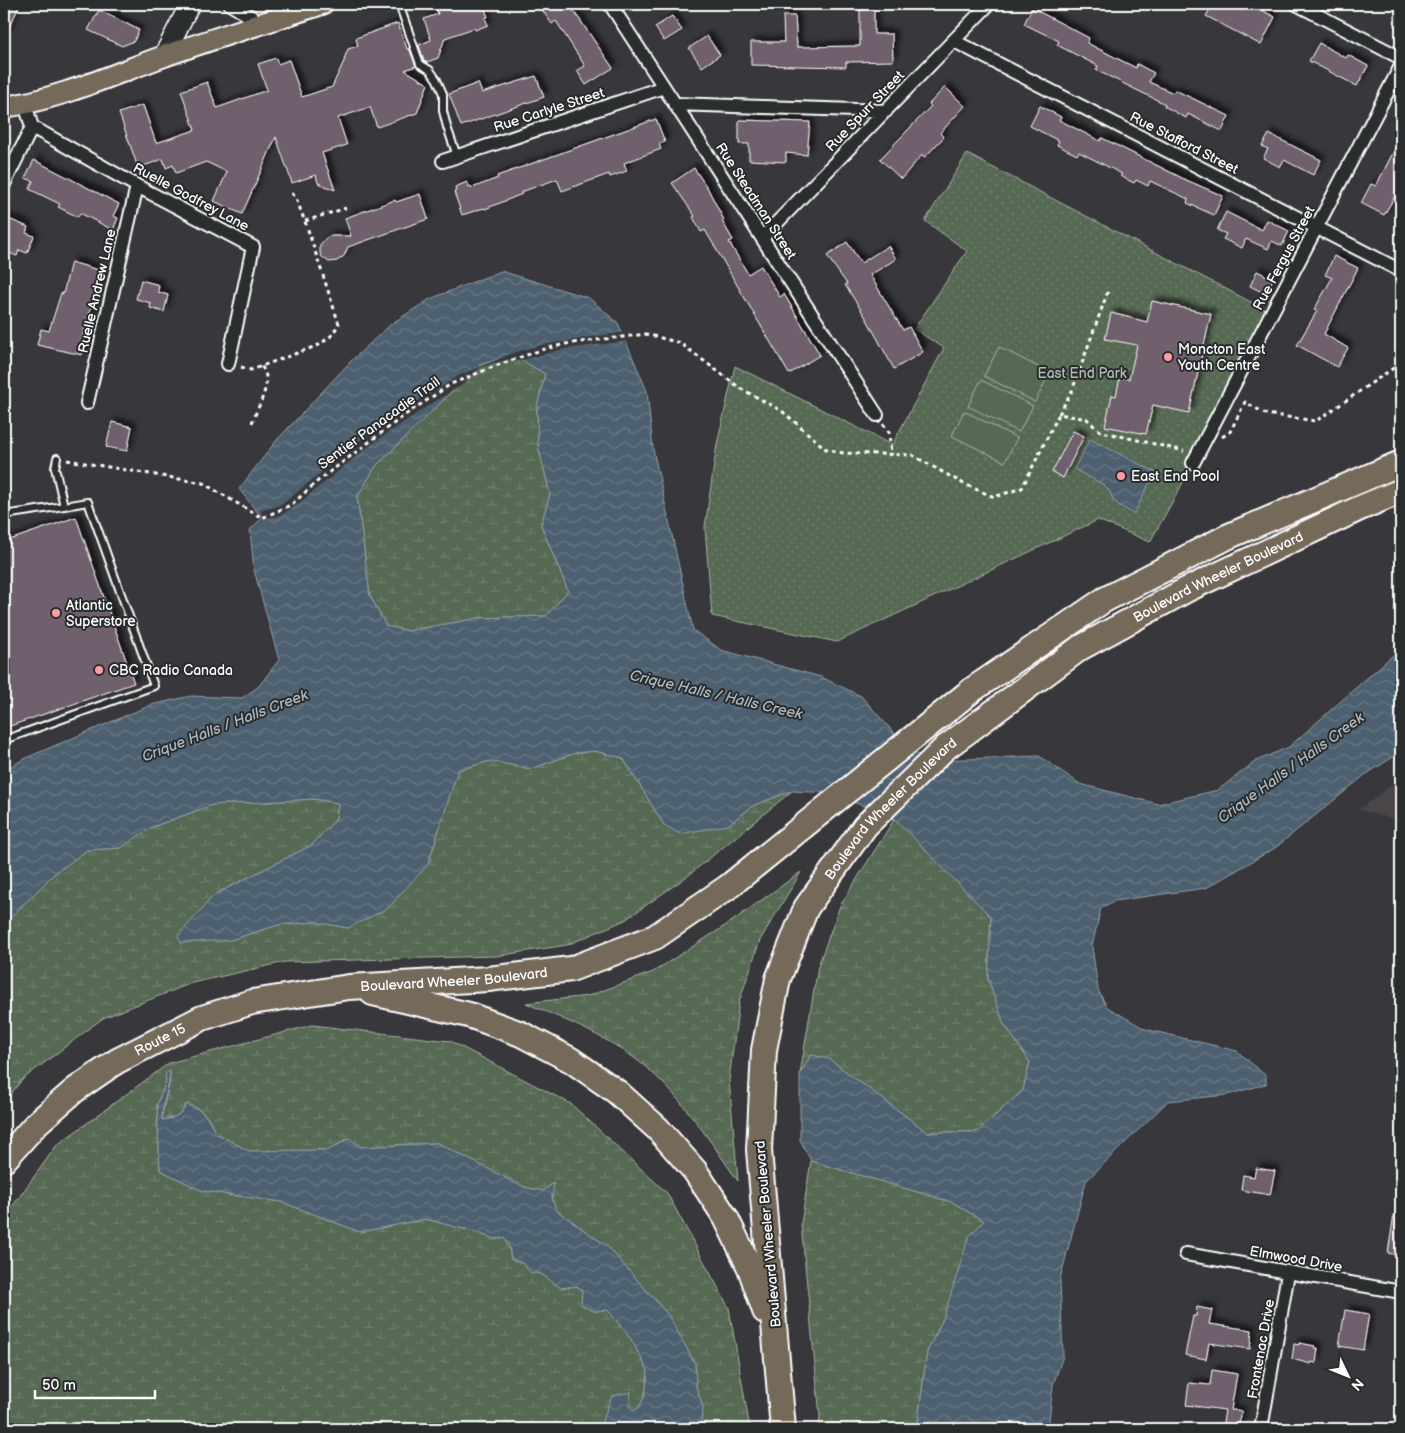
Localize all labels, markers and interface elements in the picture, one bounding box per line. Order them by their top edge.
street label: Rue Spurr Street [822,67,908,155]
street label: Rue Carlyle Street [491,84,607,136]
street label: Rue Stafford Street [1127,108,1242,178]
street label: Rue Steadman Street [712,140,800,263]
street label: Ruelle Godfrey Lane [130,159,252,235]
street label: Rue Fergus Street [1249,202,1319,313]
street label: Ruelle Andrew Lane [74,227,120,355]
place label: Moncton East Youth Centre [1177,341,1266,374]
marker: Moncton East Youth Centre [1162,351,1174,363]
park label: East End Park [1037,365,1127,382]
street label: Sentier Panacadie Trail [315,373,443,473]
place label: East End Pool [1131,468,1219,485]
marker: East End Pool [1115,470,1127,482]
street label: Boulevard Wheeler Boulevard [1130,528,1306,626]
place label: Atlantic Superstore [66,597,136,630]
marker: Atlantic Superstore [50,607,62,619]
place label: CBC Radio Canada [109,662,233,679]
marker: CBC Radio Canada [93,664,105,676]
water label: Crique Halls / Halls Creek [628,666,805,724]
water label: Crique Halls / Halls Creek [139,685,311,767]
water label: Crique Halls / Halls Creek [1214,708,1369,828]
street label: Boulevard Wheeler Boulevard [821,734,960,883]
street label: Boulevard Wheeler Boulevard [360,963,548,995]
street label: Route 15 [131,1019,188,1059]
street label: Boulevard Wheeler Boulevard [751,1140,785,1328]
street label: Elmwood Drive [1248,1242,1344,1276]
street label: Frontenac Drive [1244,1298,1278,1400]
north arrow [1322,1350,1372,1400]
scale bar [35,1368,155,1400]
text: N [1347,1375,1367,1394]
text: 50 m [42,1376,76,1395]

